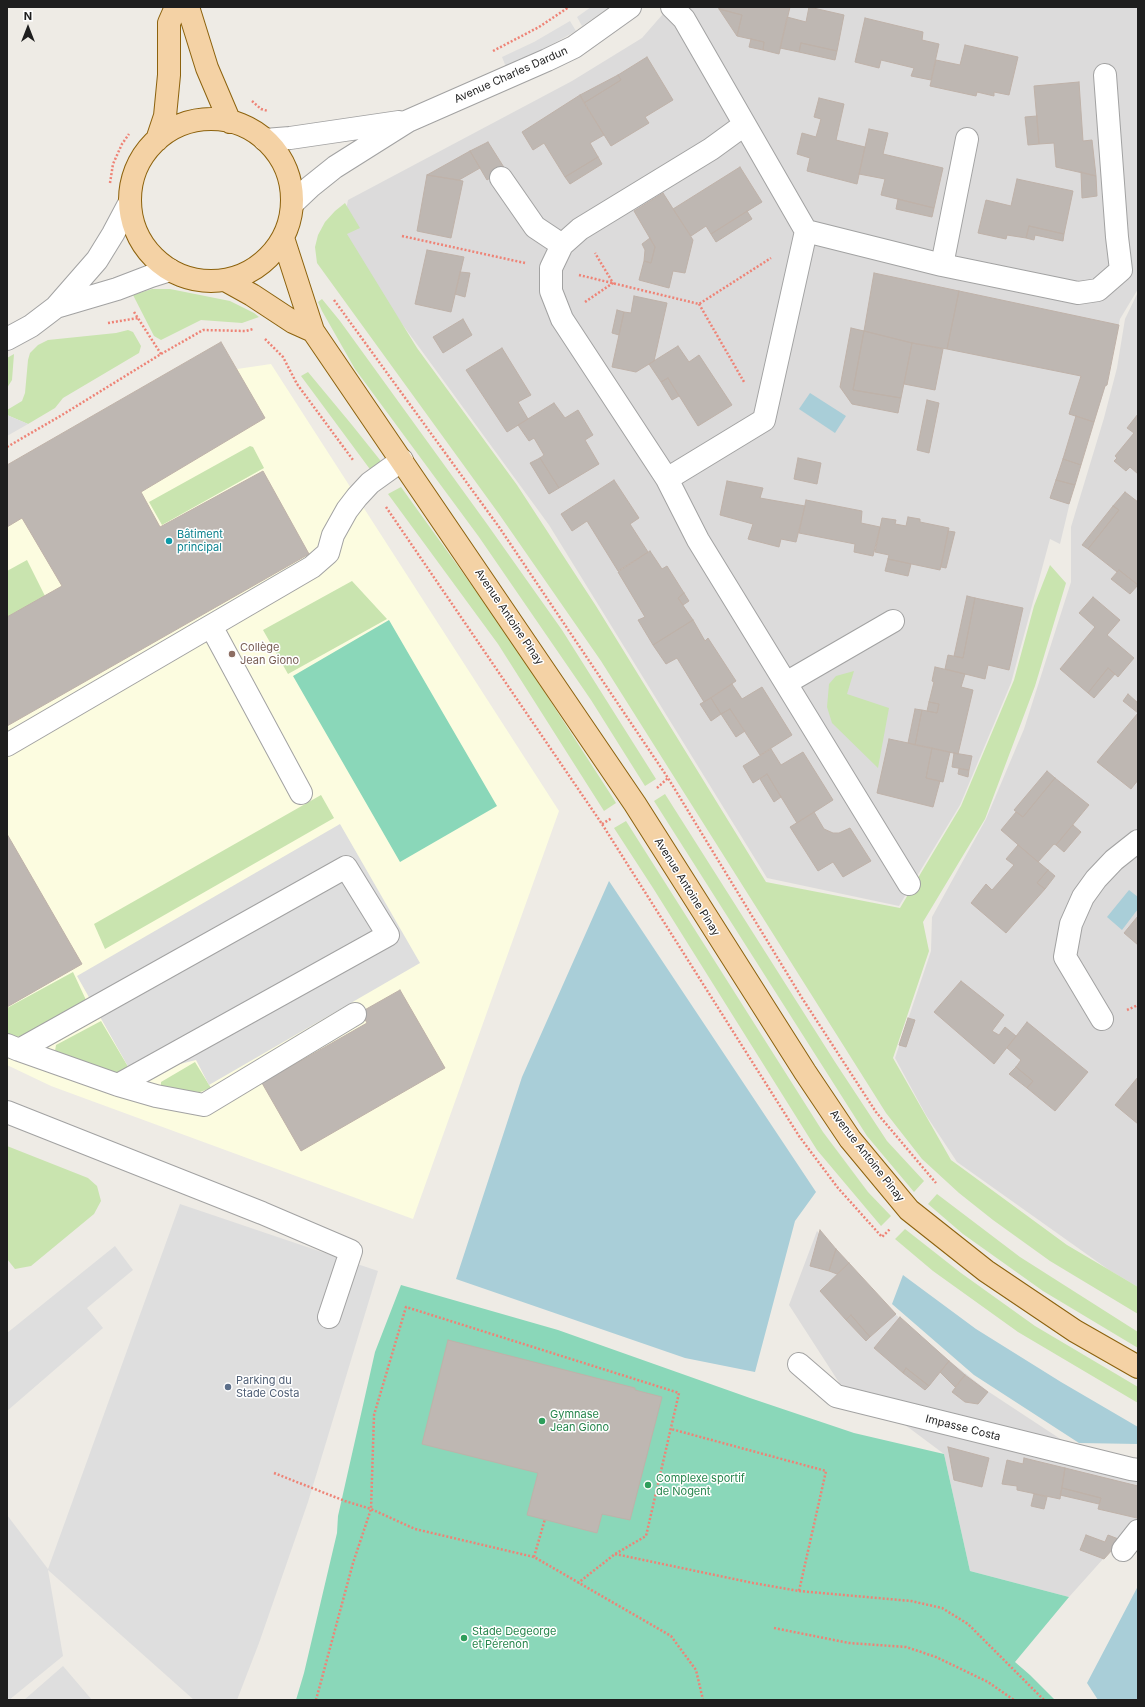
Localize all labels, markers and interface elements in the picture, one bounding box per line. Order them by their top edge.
north arrow [8,8,48,48]
text: N [24,9,32,23]
street label: Avenue Charles Dardun [452,44,570,106]
place label: Bâtiment principal [177,528,223,554]
marker: Bâtiment principal [164,536,174,546]
street label: Avenue Antoine Pinay [472,566,546,668]
place label: Collège Jean Giono [240,641,299,667]
marker: Collège Jean Giono [227,649,237,659]
street label: Avenue Antoine Pinay [651,836,723,938]
street label: Avenue Antoine Pinay [827,1107,907,1205]
place label: Parking du Stade Costa [236,1374,299,1400]
marker: Parking du Stade Costa [223,1382,233,1392]
place label: Gymnase Jean Giono [550,1408,609,1434]
street label: Impasse Costa [924,1412,1002,1444]
marker: Gymnase Jean Giono [537,1416,547,1426]
place label: Complexe sportif de Nogent [656,1472,745,1498]
marker: Complexe sportif de Nogent [643,1480,653,1490]
place label: Stade Degeorge et Pérenon [472,1625,556,1651]
marker: Stade Degeorge et Pérenon [459,1633,469,1643]

